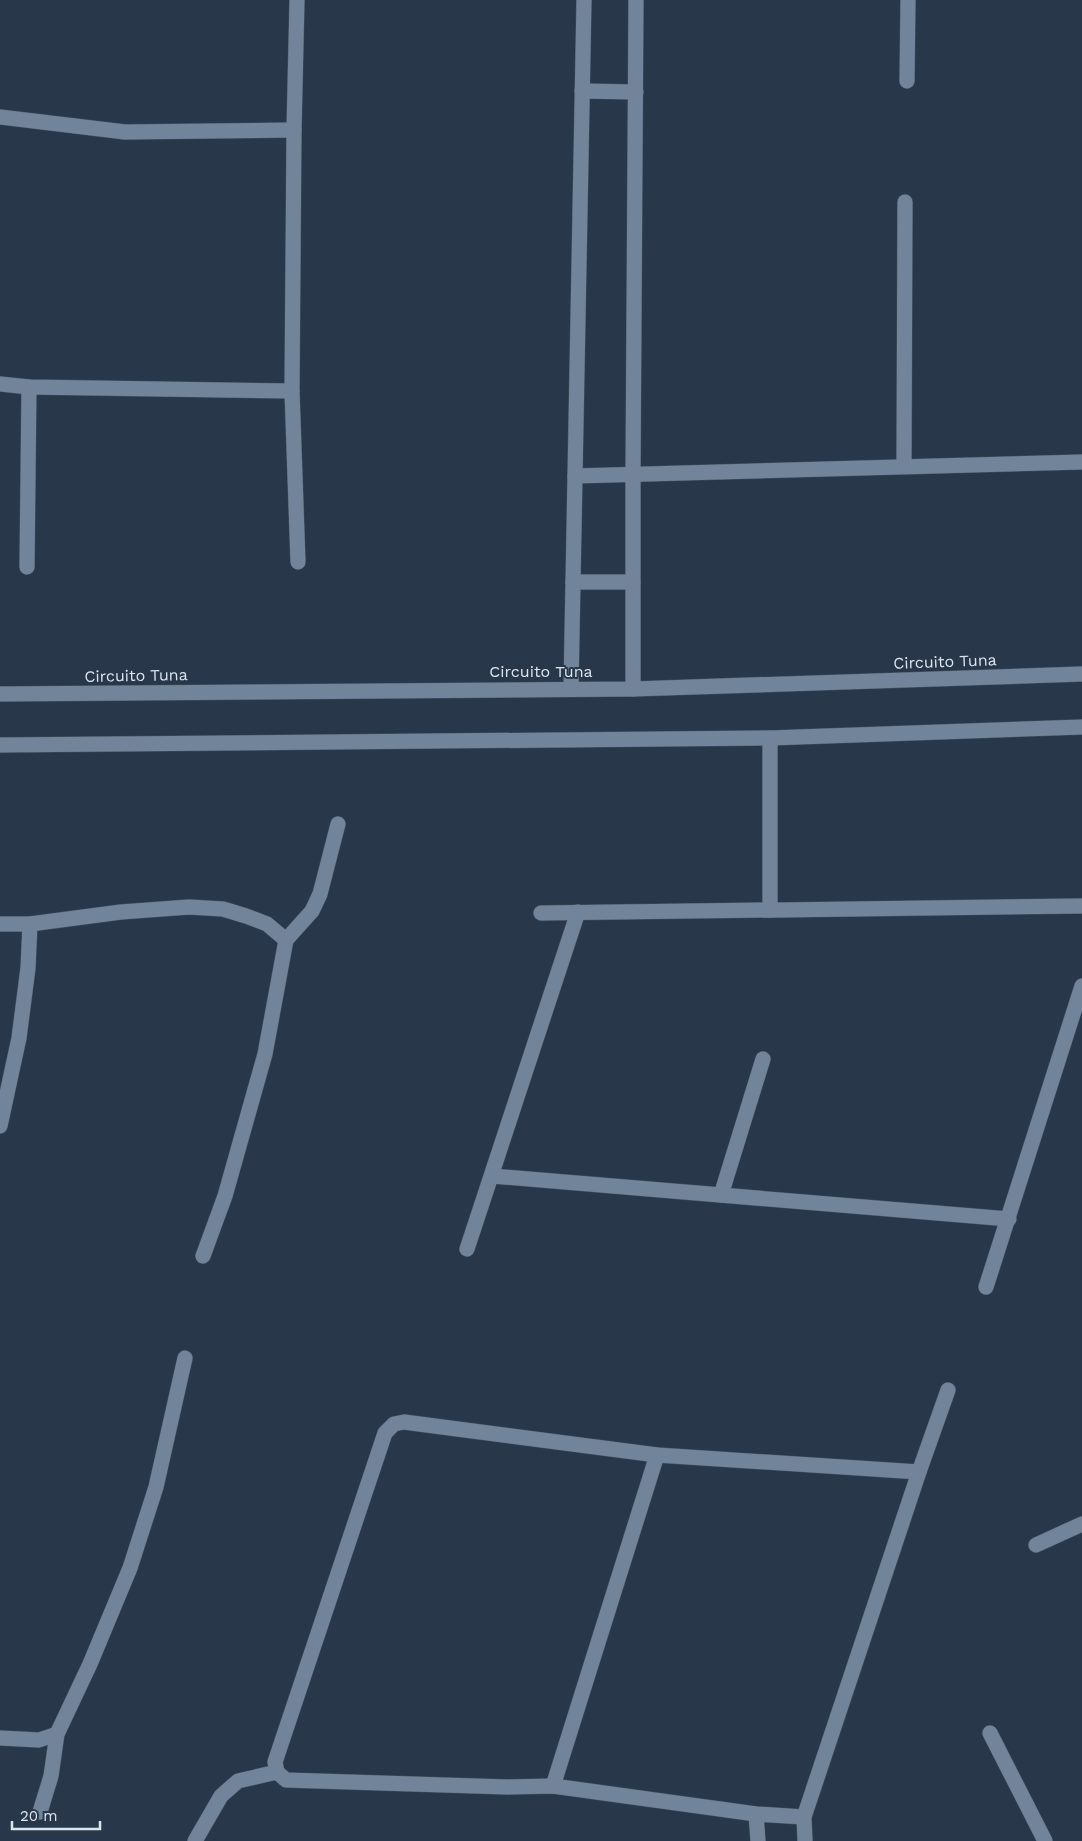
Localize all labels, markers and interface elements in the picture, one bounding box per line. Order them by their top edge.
street label: Circuito Tuna [893,650,997,673]
street label: Circuito Tuna [489,662,593,681]
street label: Circuito Tuna [84,665,188,686]
scale bar [12,1798,100,1830]
text: 20 m [20,1807,58,1825]

